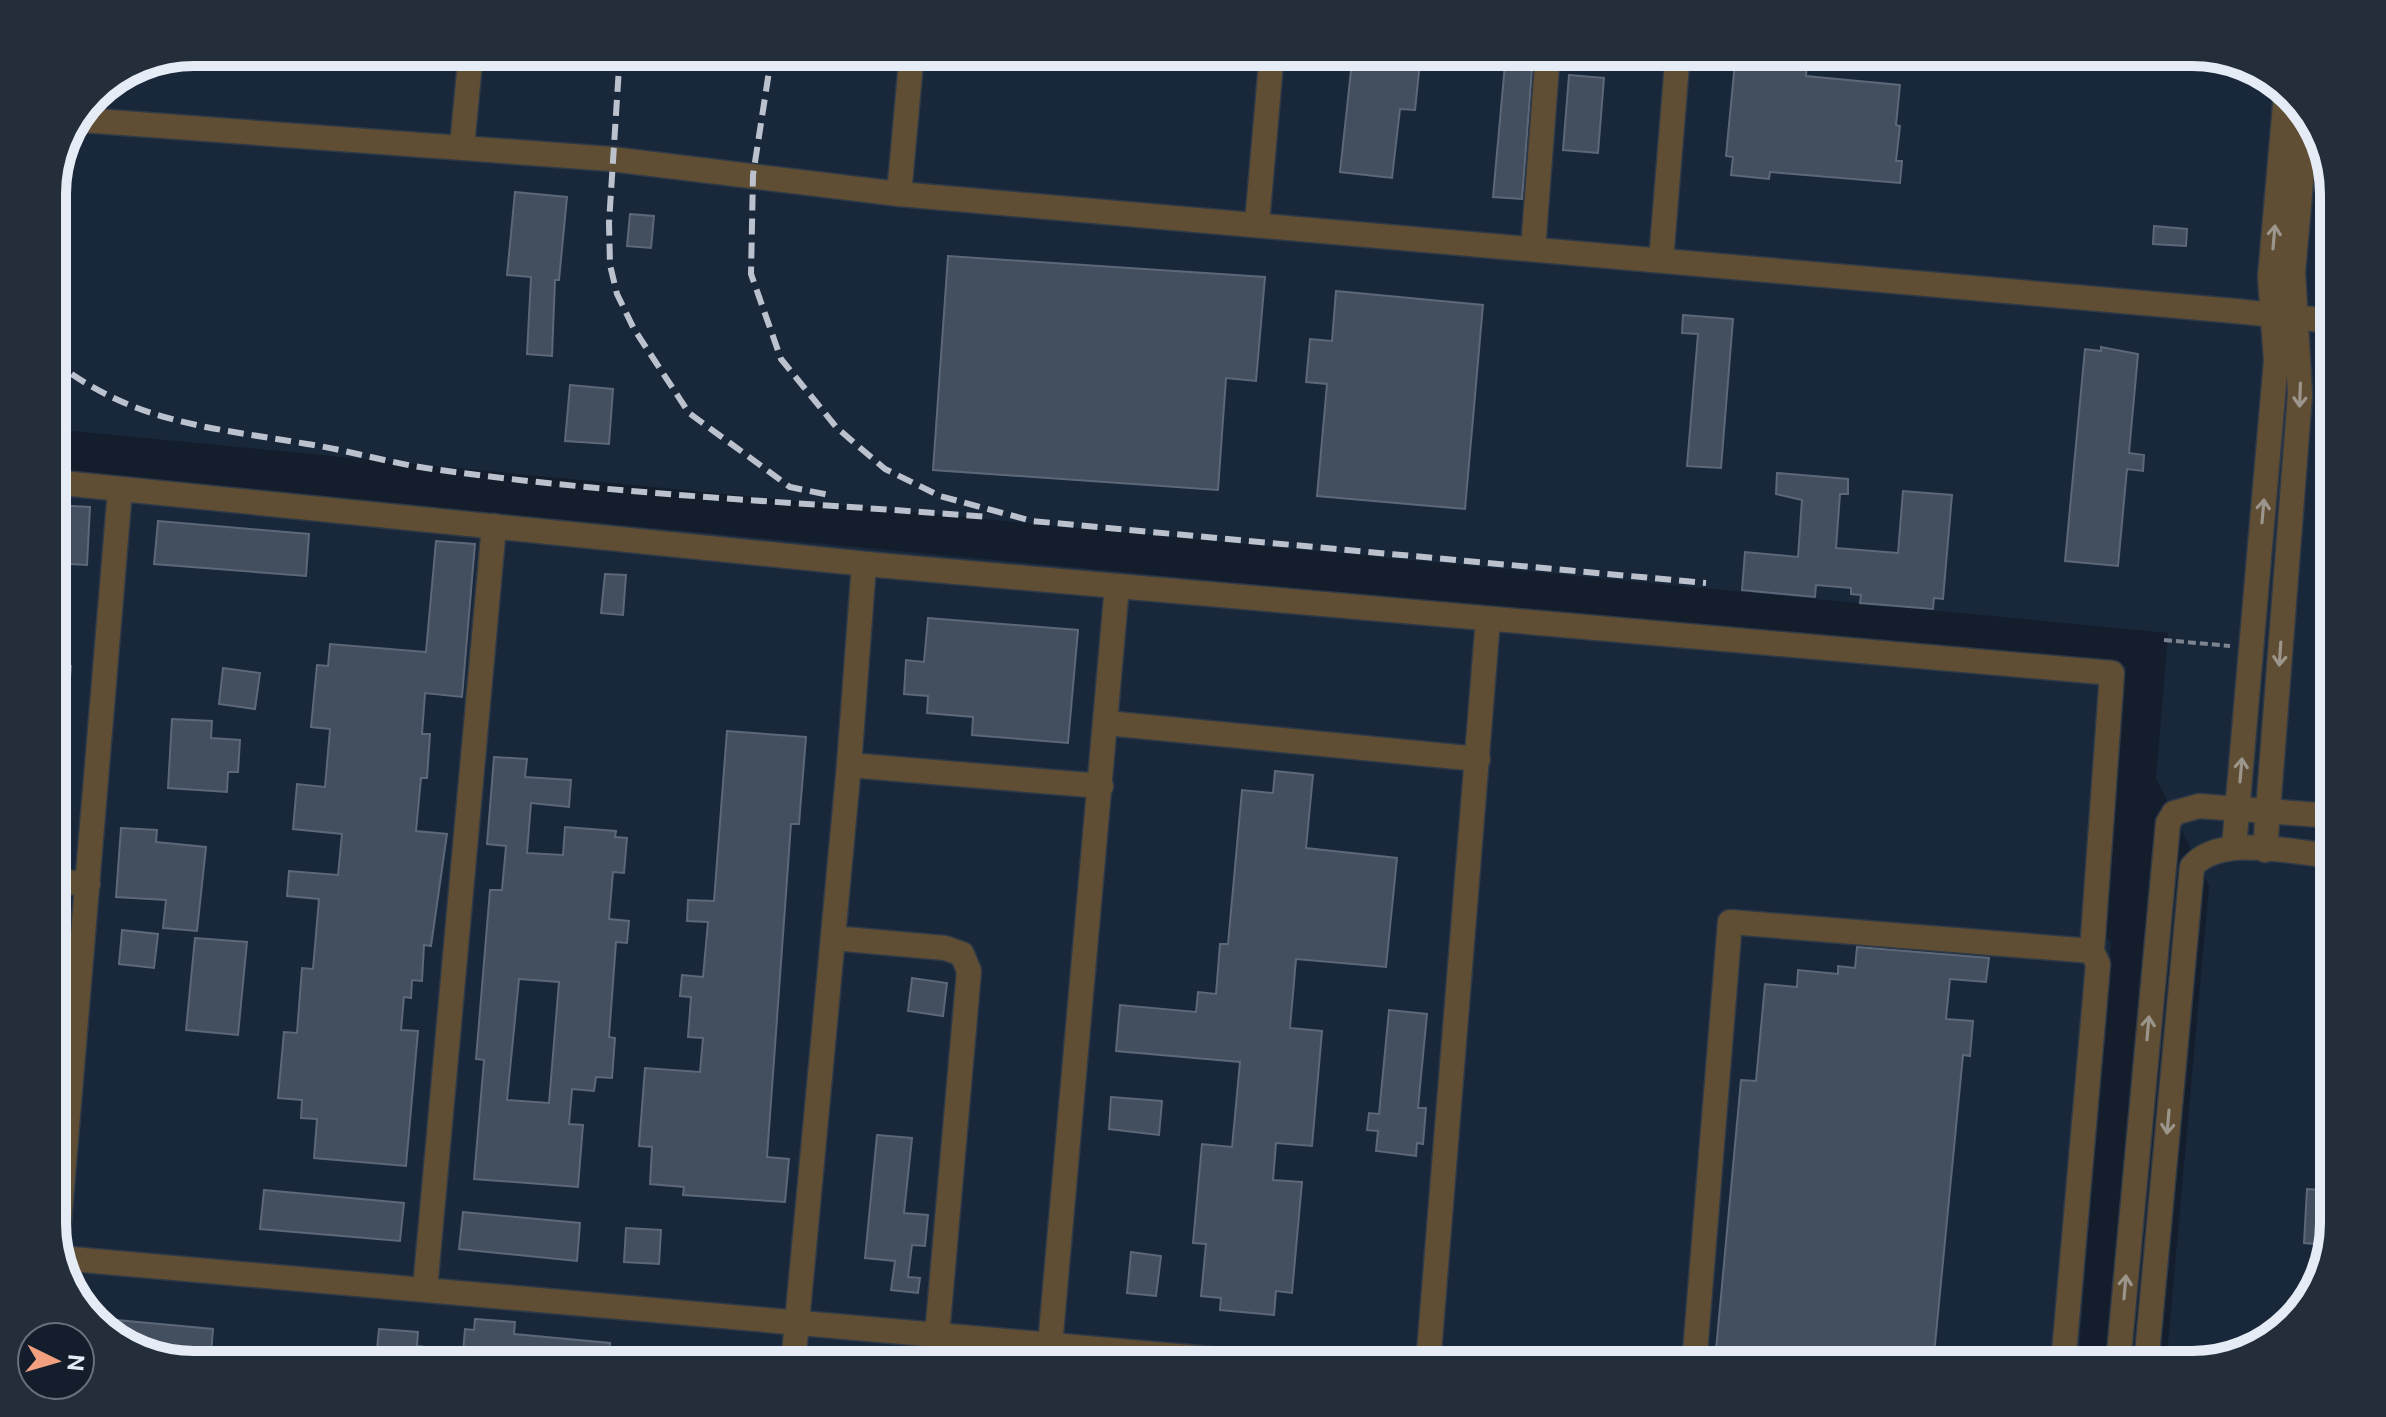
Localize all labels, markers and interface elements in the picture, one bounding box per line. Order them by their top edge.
one-way arrow [2266,224,2281,251]
one-way arrow [2292,381,2307,408]
one-way arrow [2256,498,2271,524]
one-way arrow [2272,640,2287,667]
one-way arrow [2233,757,2248,784]
one-way arrow [2141,1015,2156,1042]
one-way arrow [2160,1108,2175,1135]
one-way arrow [2118,1274,2133,1301]
north arrow [16,1321,96,1401]
text: N [62,1353,90,1372]

